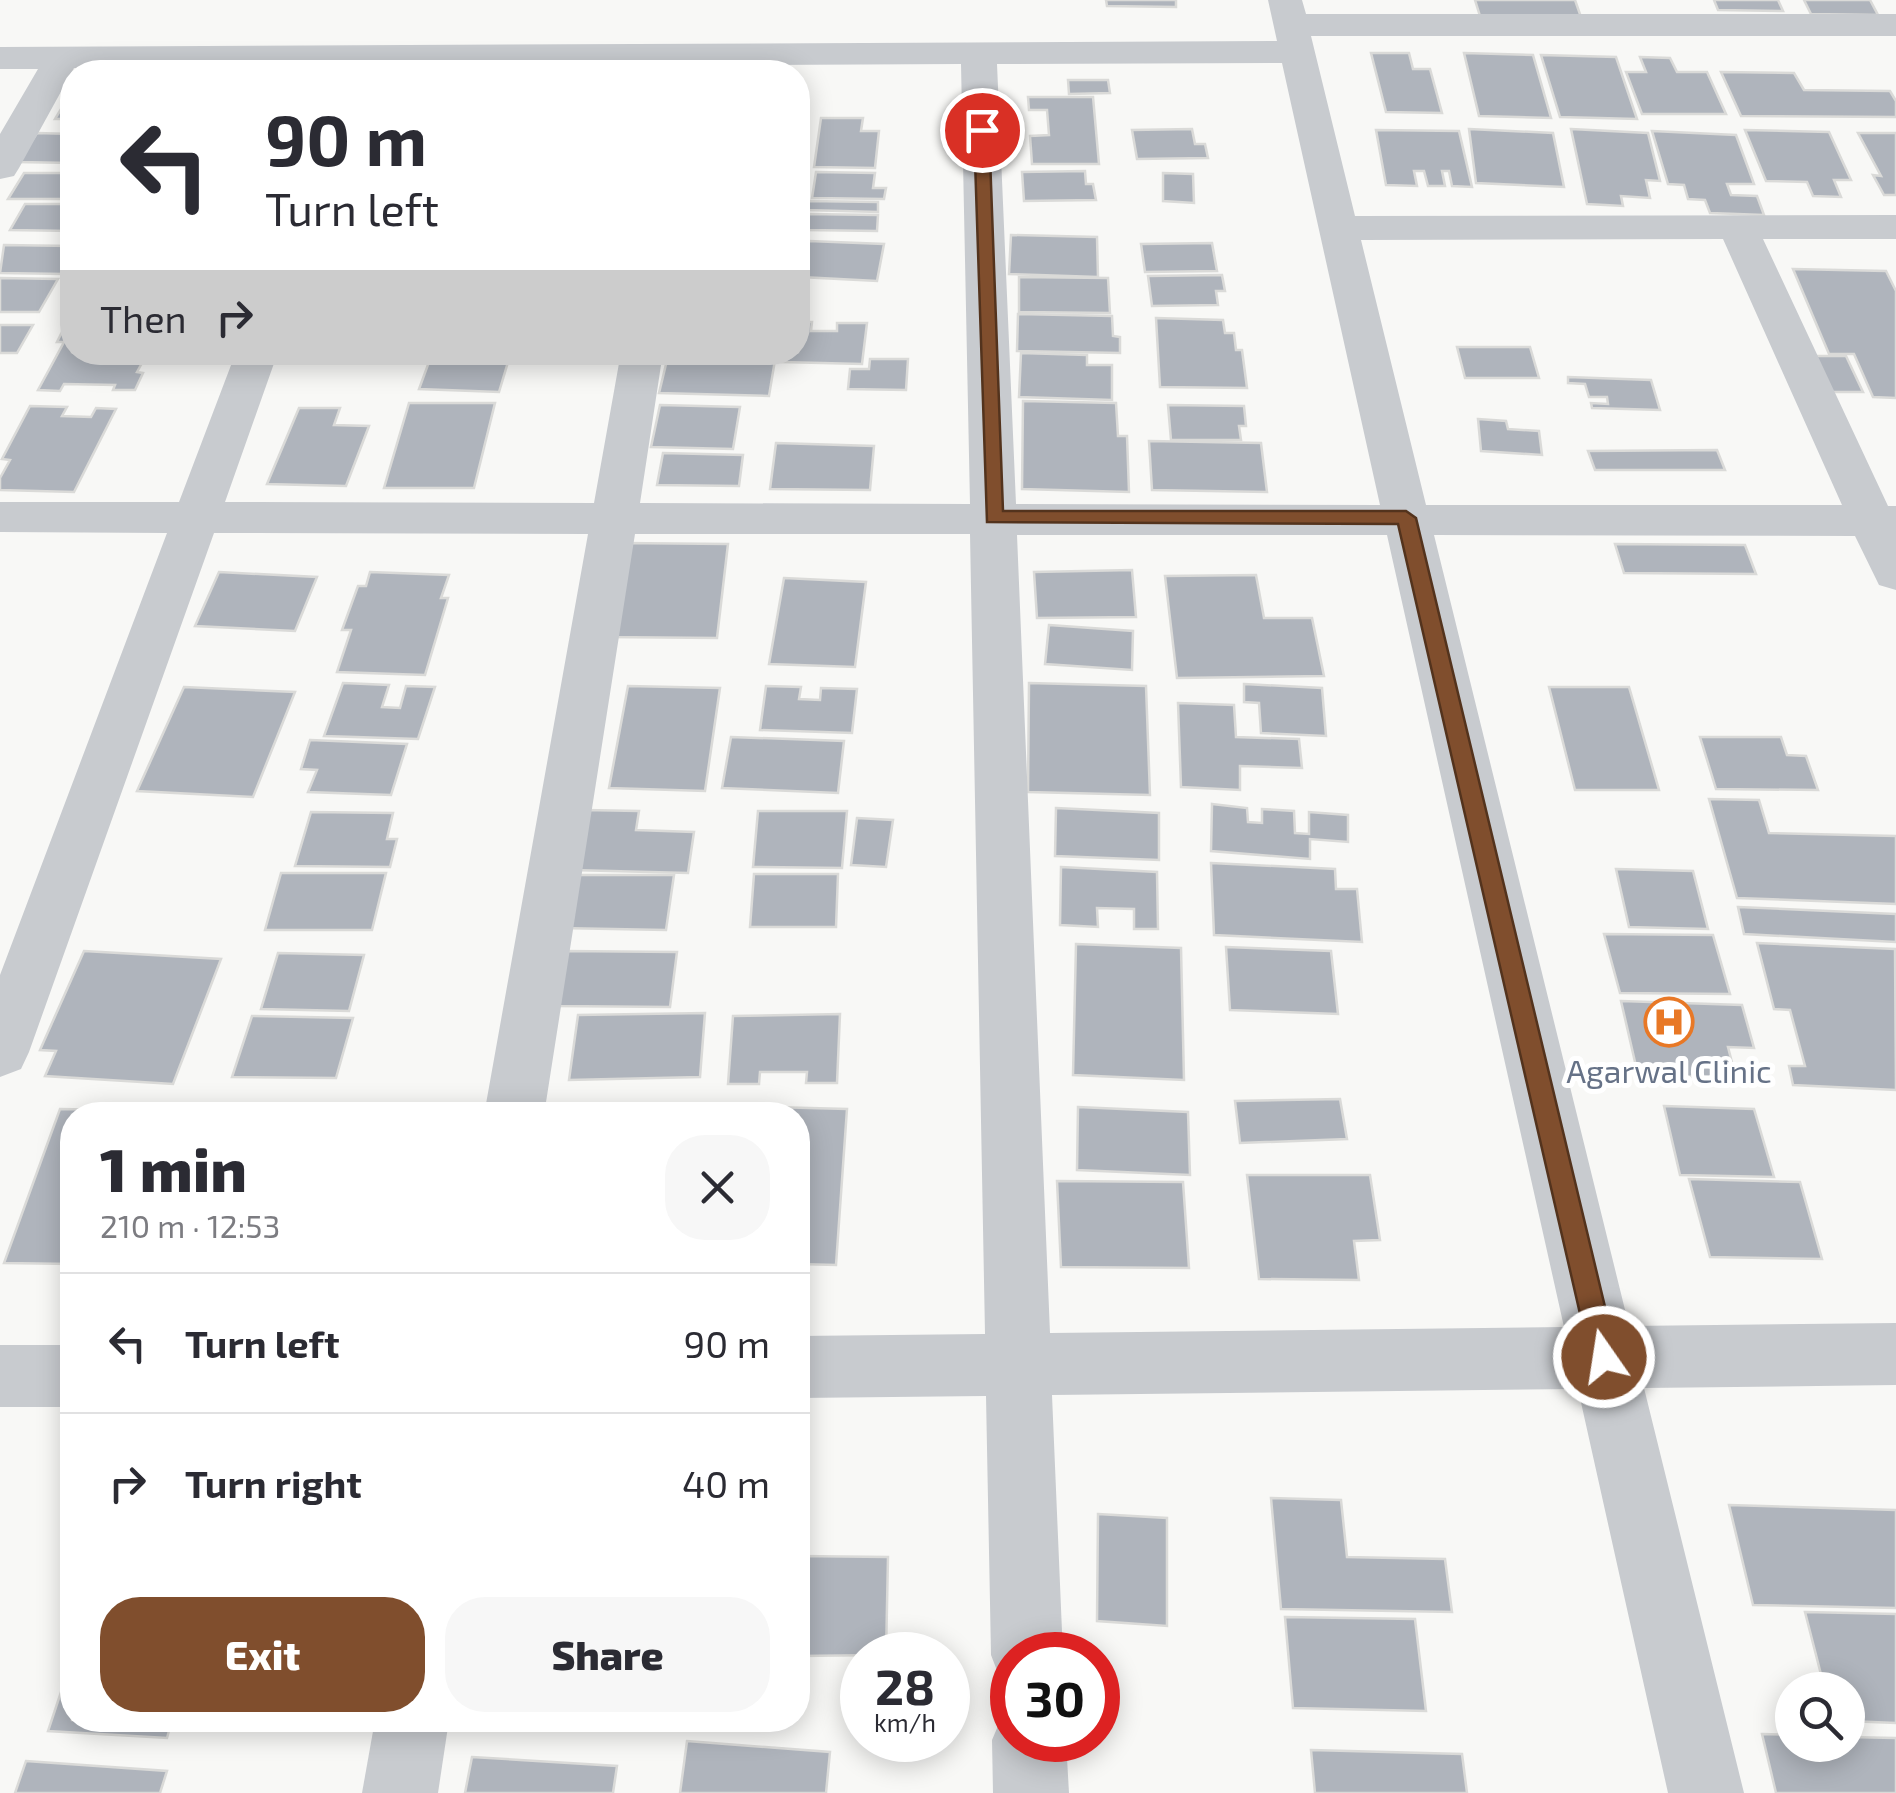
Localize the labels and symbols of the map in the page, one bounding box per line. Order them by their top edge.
pin [940,88,1025,173]
hospital icon: Agarwal Clinic [1643,996,1695,1048]
place label: Agarwal Clinic [1566,1051,1772,1089]
position arrow [1552,1305,1656,1409]
speed limit sign: 30 [990,1632,1120,1762]

